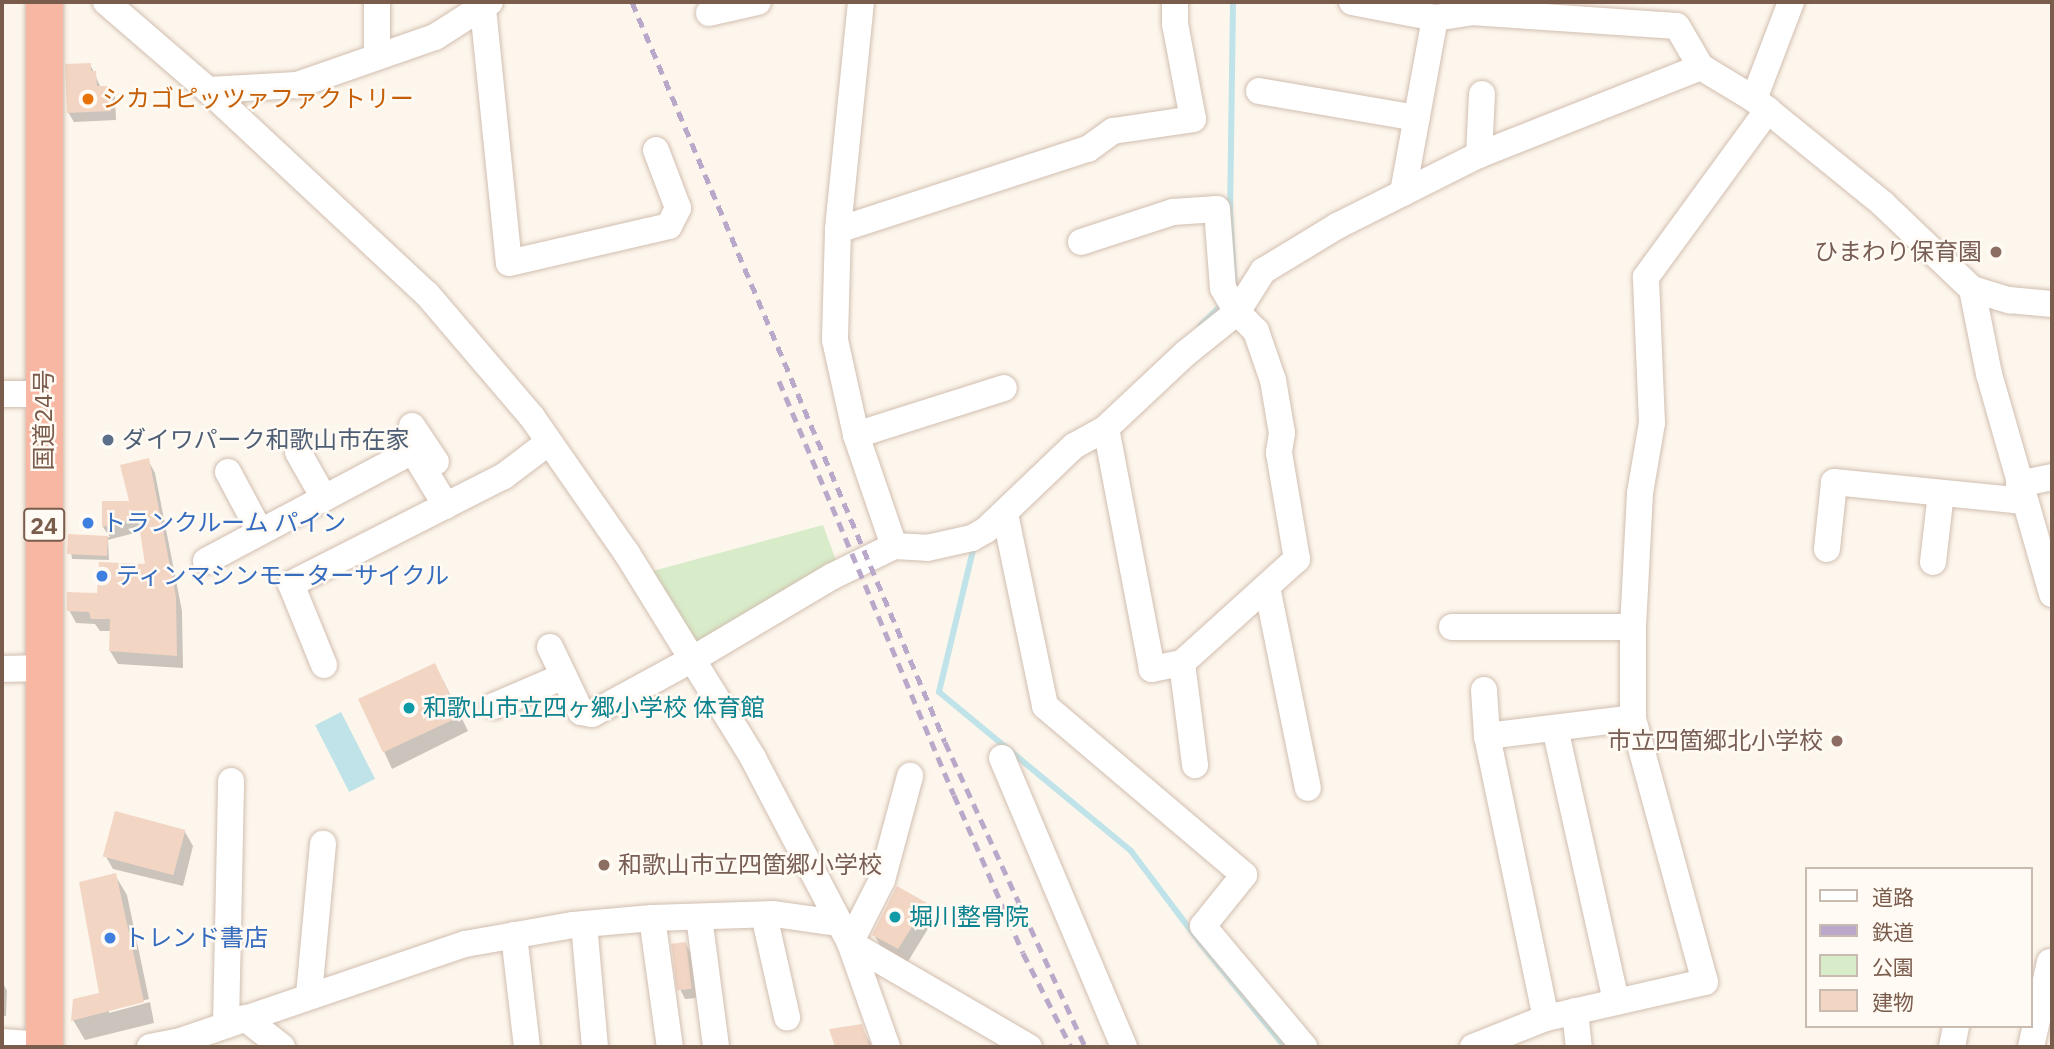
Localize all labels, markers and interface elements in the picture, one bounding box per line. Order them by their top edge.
place label: シカゴピッツァファクトリー [102,85,414,113]
marker: シカゴピッツァファクトリー [80,91,96,107]
place label: ひまわり保育園 [1814,238,1982,266]
marker: ひまわり保育園 [1988,244,2004,260]
street label: 国道24号 [30,370,58,470]
place label: ダイワパーク和歌山市在家 [122,426,410,454]
marker: ダイワパーク和歌山市在家 [100,432,116,448]
road number: 24 [23,505,65,544]
place label: トランクルーム パイン [102,509,348,537]
marker: トランクルーム パイン [80,515,96,531]
place label: ティンマシンモーターサイクル [116,562,452,590]
marker: ティンマシンモーターサイクル [94,568,110,584]
place label: 和歌山市立四ヶ郷小学校 体育館 [423,694,765,722]
marker: 和歌山市立四ヶ郷小学校 体育館 [401,700,417,716]
place label: 市立四箇郷北小学校 [1607,727,1823,755]
marker: 市立四箇郷北小学校 [1829,733,1845,749]
place label: 和歌山市立四箇郷小学校 [618,851,882,879]
marker: 和歌山市立四箇郷小学校 [596,857,612,873]
legend [1806,867,2033,1028]
text: 道路 [1872,883,1914,911]
place label: 堀川整骨院 [909,903,1029,931]
marker: 堀川整骨院 [887,909,903,925]
text: 鉄道 [1872,918,1914,946]
place label: トレンド書店 [124,924,268,952]
marker: トレンド書店 [102,930,118,946]
text: 公園 [1872,953,1914,981]
text: 建物 [1872,988,1914,1016]

